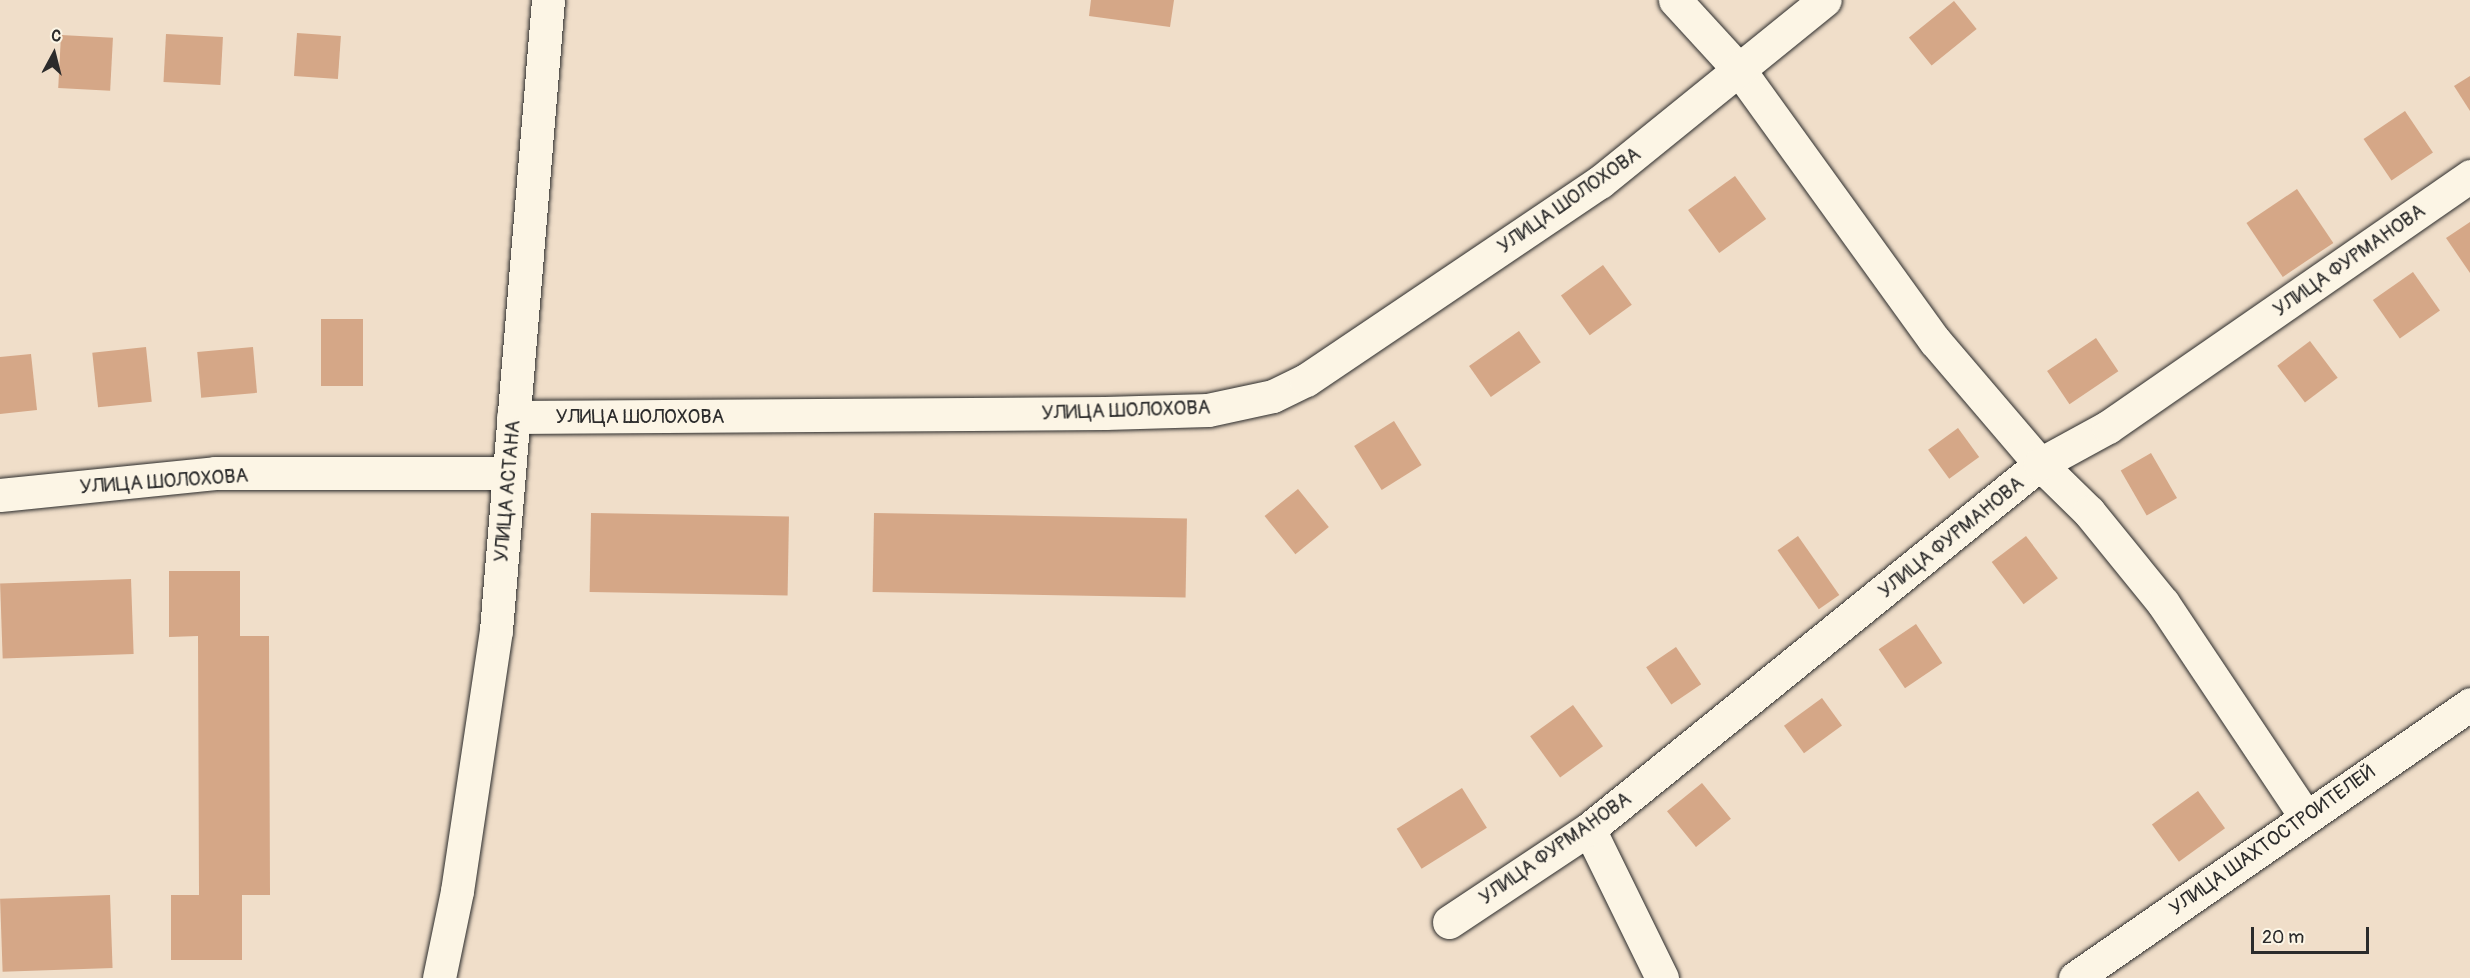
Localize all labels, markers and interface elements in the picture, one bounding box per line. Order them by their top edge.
north arrow [24,24,84,84]
text: С [50,26,62,47]
street label: УЛИЦА ШОЛОХОВА [1493,142,1645,258]
street label: УЛИЦА ФУРМАНОВА [2268,199,2430,321]
street label: УЛИЦА ШОЛОХОВА [1041,395,1211,425]
street label: УЛИЦА ШОЛОХОВА [555,404,725,428]
street label: УЛИЦА АСТАНА [489,419,525,563]
street label: УЛИЦА ШОЛОХОВА [79,463,249,499]
street label: УЛИЦА ФУРМАНОВА [1874,471,2028,603]
street label: УЛИЦА ШАХТОСТРОИТЕЛЕЙ [2165,760,2379,920]
street label: УЛИЦА ФУРМАНОВА [1474,787,1636,909]
scale bar [2254,915,2372,953]
text: 20 m [2262,926,2304,949]

